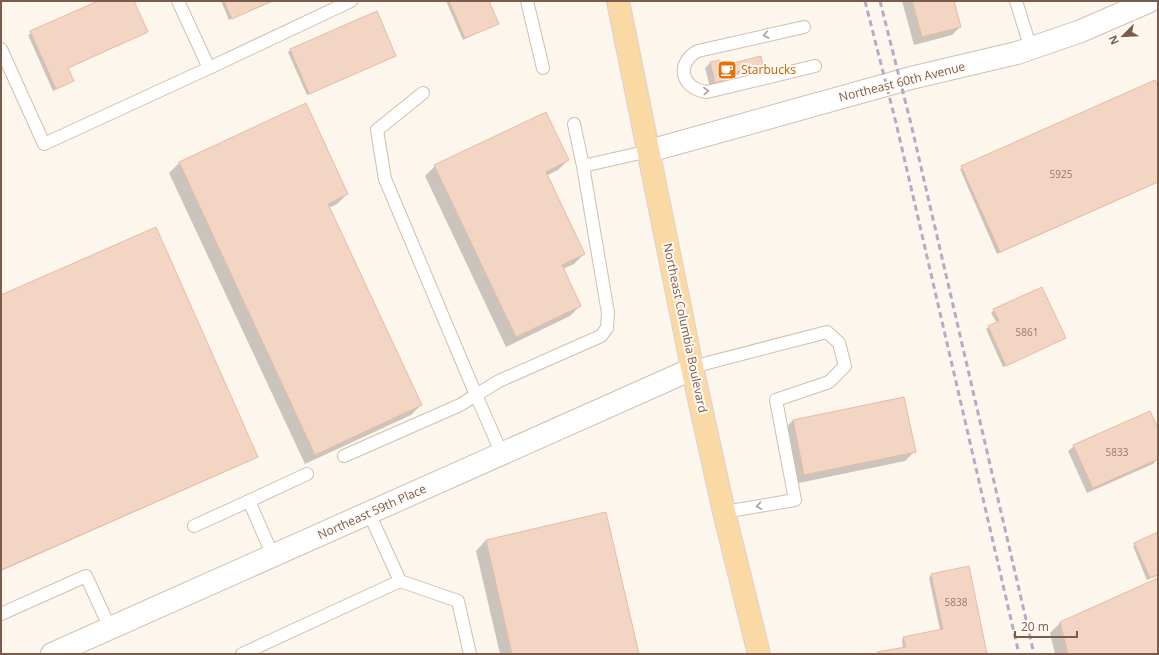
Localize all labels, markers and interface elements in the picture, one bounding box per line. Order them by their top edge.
north arrow [1103,16,1143,56]
one-way arrow [763,31,769,39]
text: N [1105,33,1122,47]
street label: Northeast 60th Avenue [837,58,967,105]
cafe icon: Starbucks [716,59,738,81]
place label: Starbucks [741,61,796,78]
one-way arrow [703,87,709,95]
house number: 5925 [1050,167,1073,181]
street label: Northeast Columbia Boulevard [659,242,712,414]
house number: 5861 [1016,325,1038,339]
house number: 5833 [1106,445,1129,459]
street label: Northeast 59th Place [315,480,429,543]
one-way arrow [756,501,762,509]
house number: 5838 [945,595,968,609]
scale bar [1015,613,1077,639]
text: 20 m [1021,618,1049,635]

